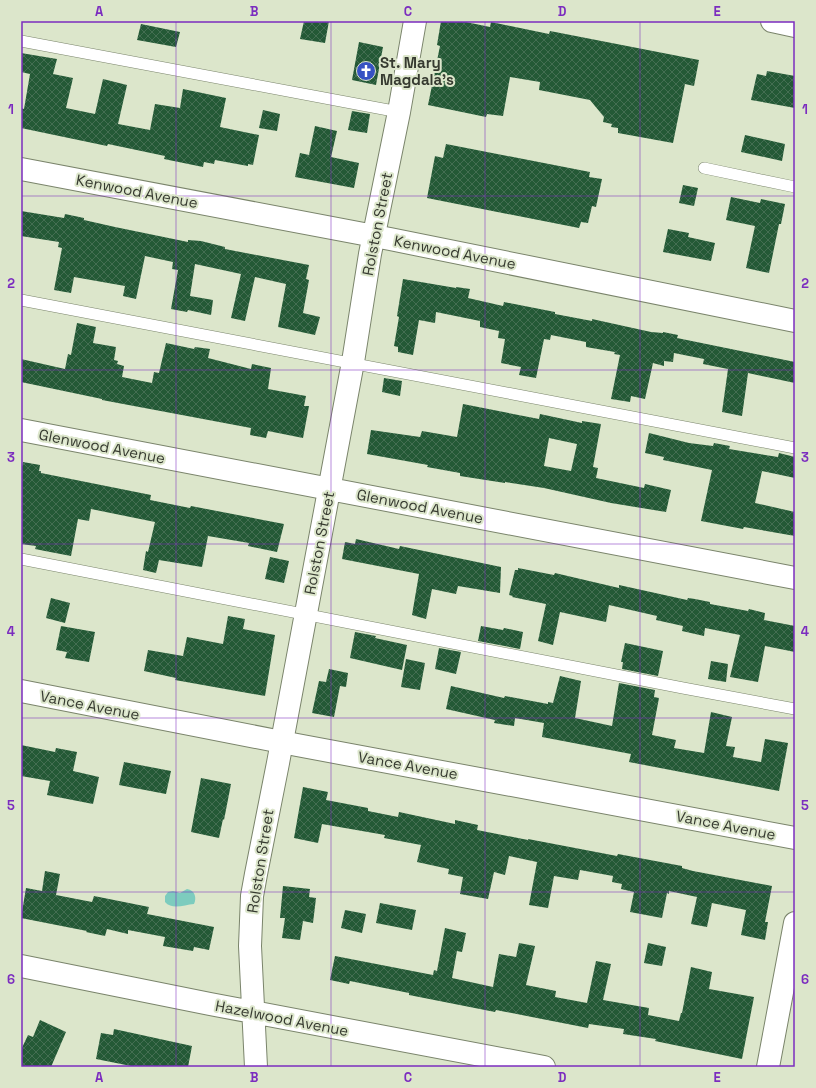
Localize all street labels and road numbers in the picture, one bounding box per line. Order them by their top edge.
street label: Kenwood Avenue [75,170,200,212]
street label: Rolston Street [358,171,396,277]
street label: Kenwood Avenue [393,231,518,273]
street label: Glenwood Avenue [37,424,167,468]
street label: Glenwood Avenue [355,484,485,528]
street label: Rolston Street [300,490,338,596]
street label: Vance Avenue [39,686,142,724]
street label: Vance Avenue [357,747,460,783]
street label: Vance Avenue [675,806,778,844]
street label: Rolston Street [242,808,278,914]
street label: Hazelwood Avenue [214,996,350,1040]

